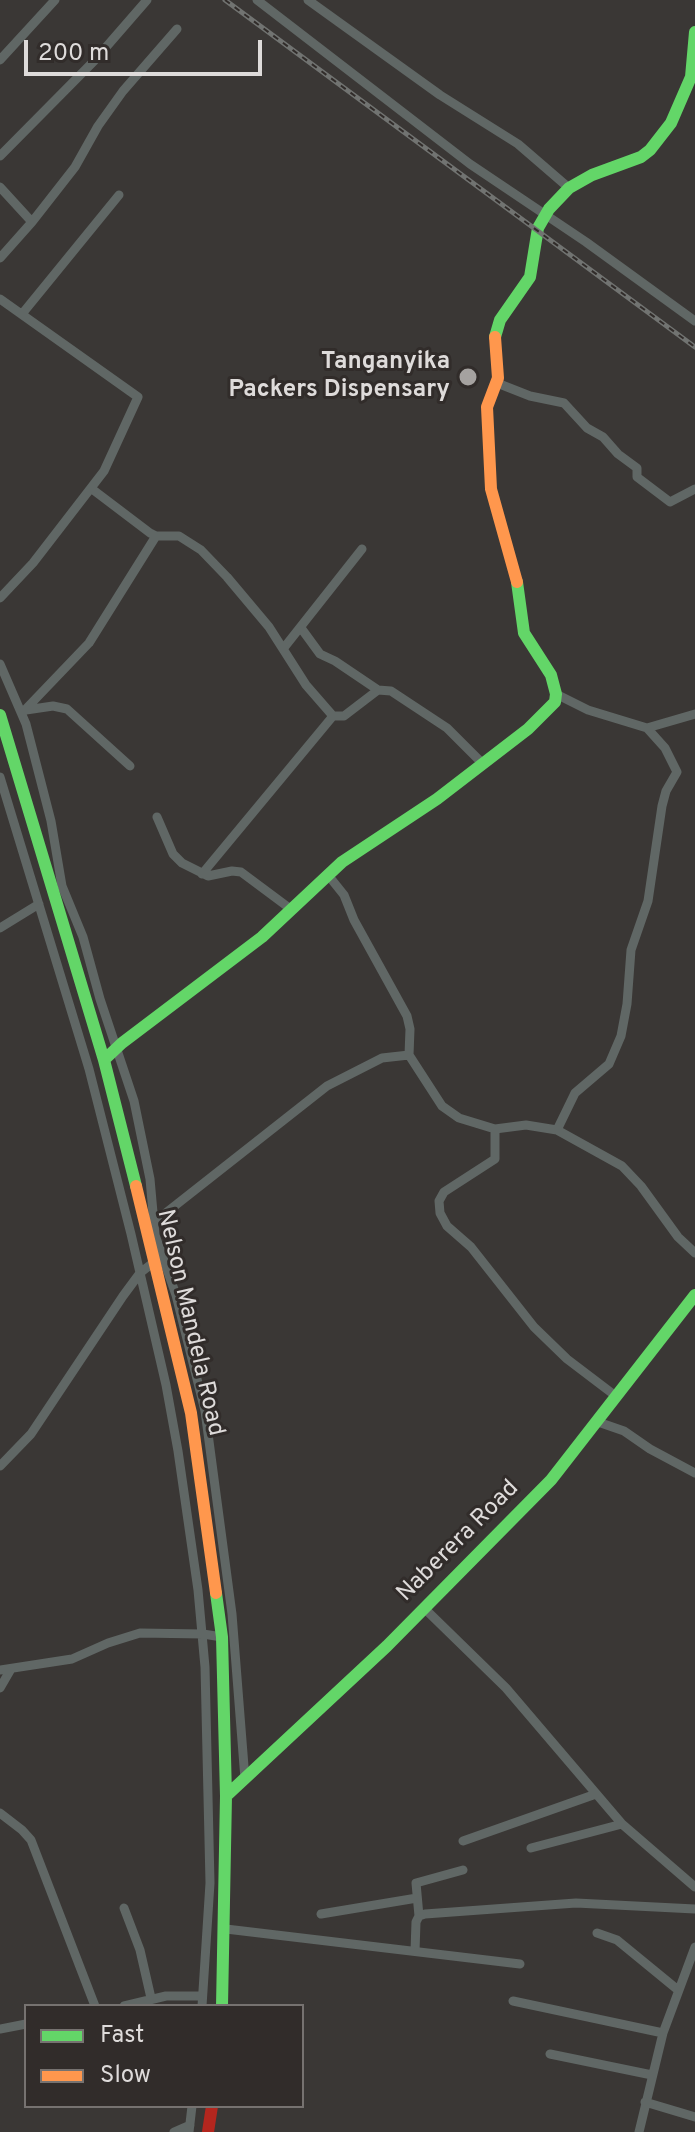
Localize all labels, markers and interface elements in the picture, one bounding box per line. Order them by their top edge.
scale bar [28,24,266,74]
text: 200 m [38,39,109,69]
place label: Tanganyika Packers Dispensary [229,349,450,405]
marker: Tanganyika Packers Dispensary [457,366,479,388]
street label: Nelson Mandela Road [149,1207,229,1439]
street label: Naberera Road [392,1475,526,1609]
legend [24,2004,304,2108]
text: Fast [100,2021,144,2051]
text: Slow [100,2061,151,2091]

